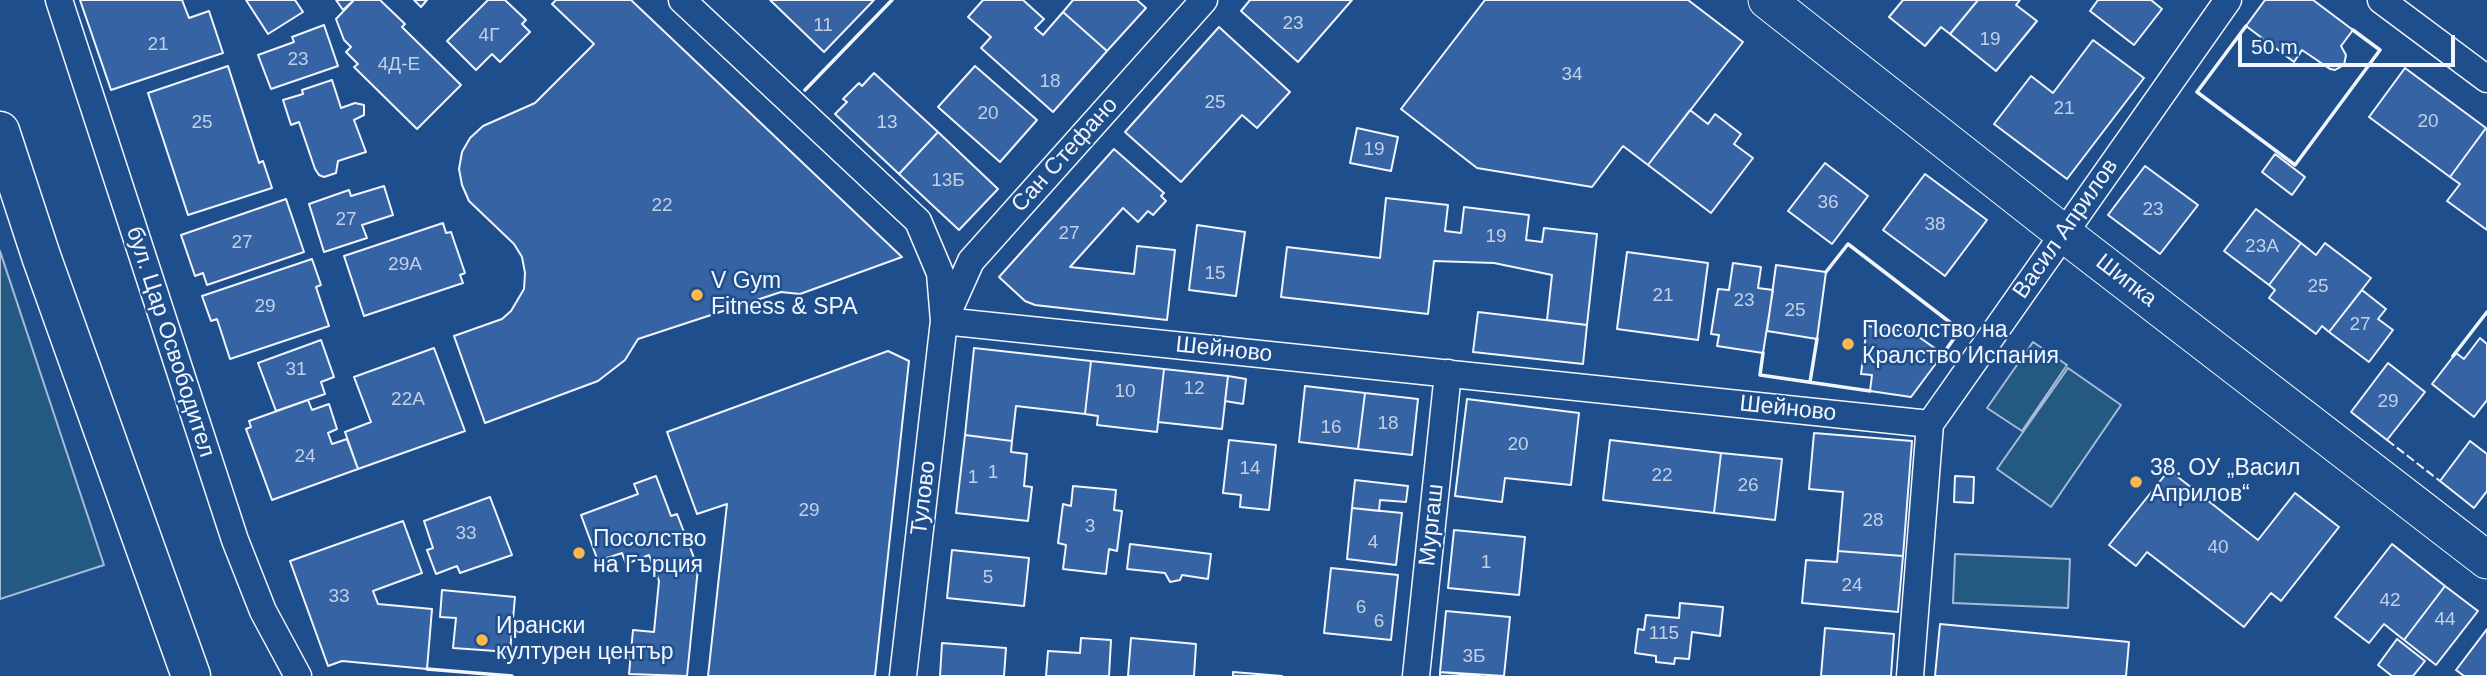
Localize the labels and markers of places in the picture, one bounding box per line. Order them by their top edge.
place label: V Gym Fitness & SPA [711,268,858,322]
marker: V Gym Fitness & SPA [689,287,705,303]
place label: Посолство на Кралство Испания [1862,317,2059,371]
marker: Посолство на Кралство Испания [1840,336,1856,352]
place label: 38. ОУ „Васил Априлов“ [2150,455,2300,509]
marker: 38. ОУ „Васил Априлов“ [2128,474,2144,490]
place label: Посолство на Гърция [593,526,707,580]
marker: Посолство на Гърция [571,545,587,561]
place label: Ирански културен център [496,613,674,667]
marker: Ирански културен център [474,632,490,648]

